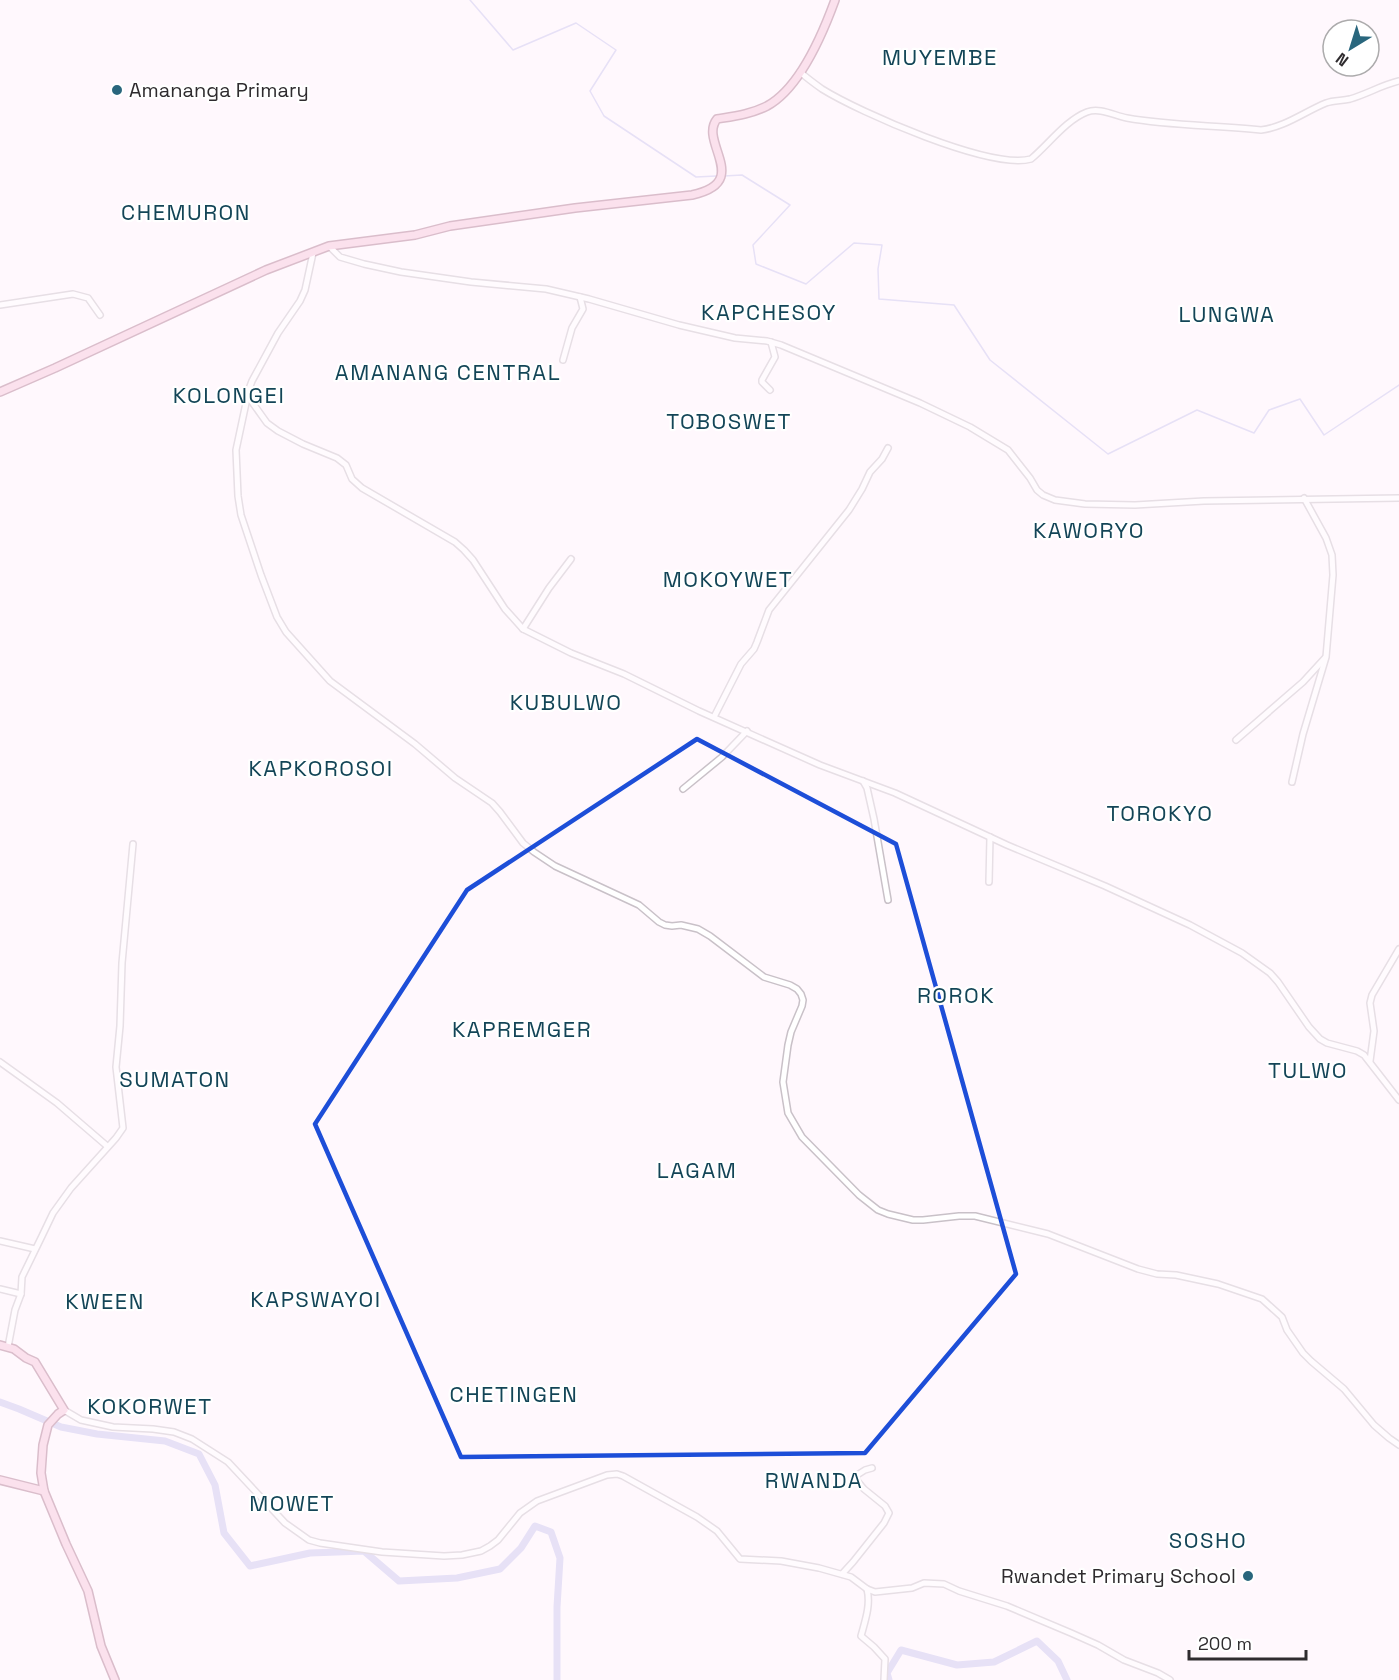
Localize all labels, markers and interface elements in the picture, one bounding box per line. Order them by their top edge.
north arrow [1321,18,1381,78]
district label: MUYEMBE [882,43,998,71]
text: N [1331,48,1353,71]
place label: Amananga Primary [129,77,309,103]
marker: Amananga Primary [110,83,124,97]
district label: CHEMURON [121,198,251,226]
district label: KAPCHESOY [701,298,837,326]
district label: LUNGWA [1179,300,1275,328]
district label: AMANANG CENTRAL [335,358,561,386]
district label: KOLONGEI [173,381,285,409]
district label: TOBOSWET [666,407,792,435]
district label: KAWORYO [1033,516,1145,544]
district label: MOKOYWET [663,565,793,593]
district label: KUBULWO [510,688,622,716]
district label: KAPKOROSOI [248,754,394,782]
district label: TOROKYO [1106,799,1214,827]
district label: ROROK [917,981,995,1009]
district label: KAPREMGER [452,1015,592,1043]
district label: TULWO [1268,1056,1348,1084]
district label: SUMATON [119,1065,231,1093]
district label: LAGAM [657,1156,737,1184]
district label: KAPSWAYOI [250,1285,382,1313]
district label: KWEEN [65,1287,145,1315]
district label: CHETINGEN [450,1380,578,1408]
district label: KOKORWET [87,1392,213,1420]
district label: RWANDA [765,1466,863,1494]
district label: MOWET [249,1489,335,1517]
district label: SOSHO [1169,1526,1247,1554]
place label: Rwandet Primary School [1001,1563,1236,1589]
marker: Rwandet Primary School [1241,1569,1255,1583]
scale bar [1189,1623,1306,1661]
text: 200 m [1198,1632,1252,1655]

